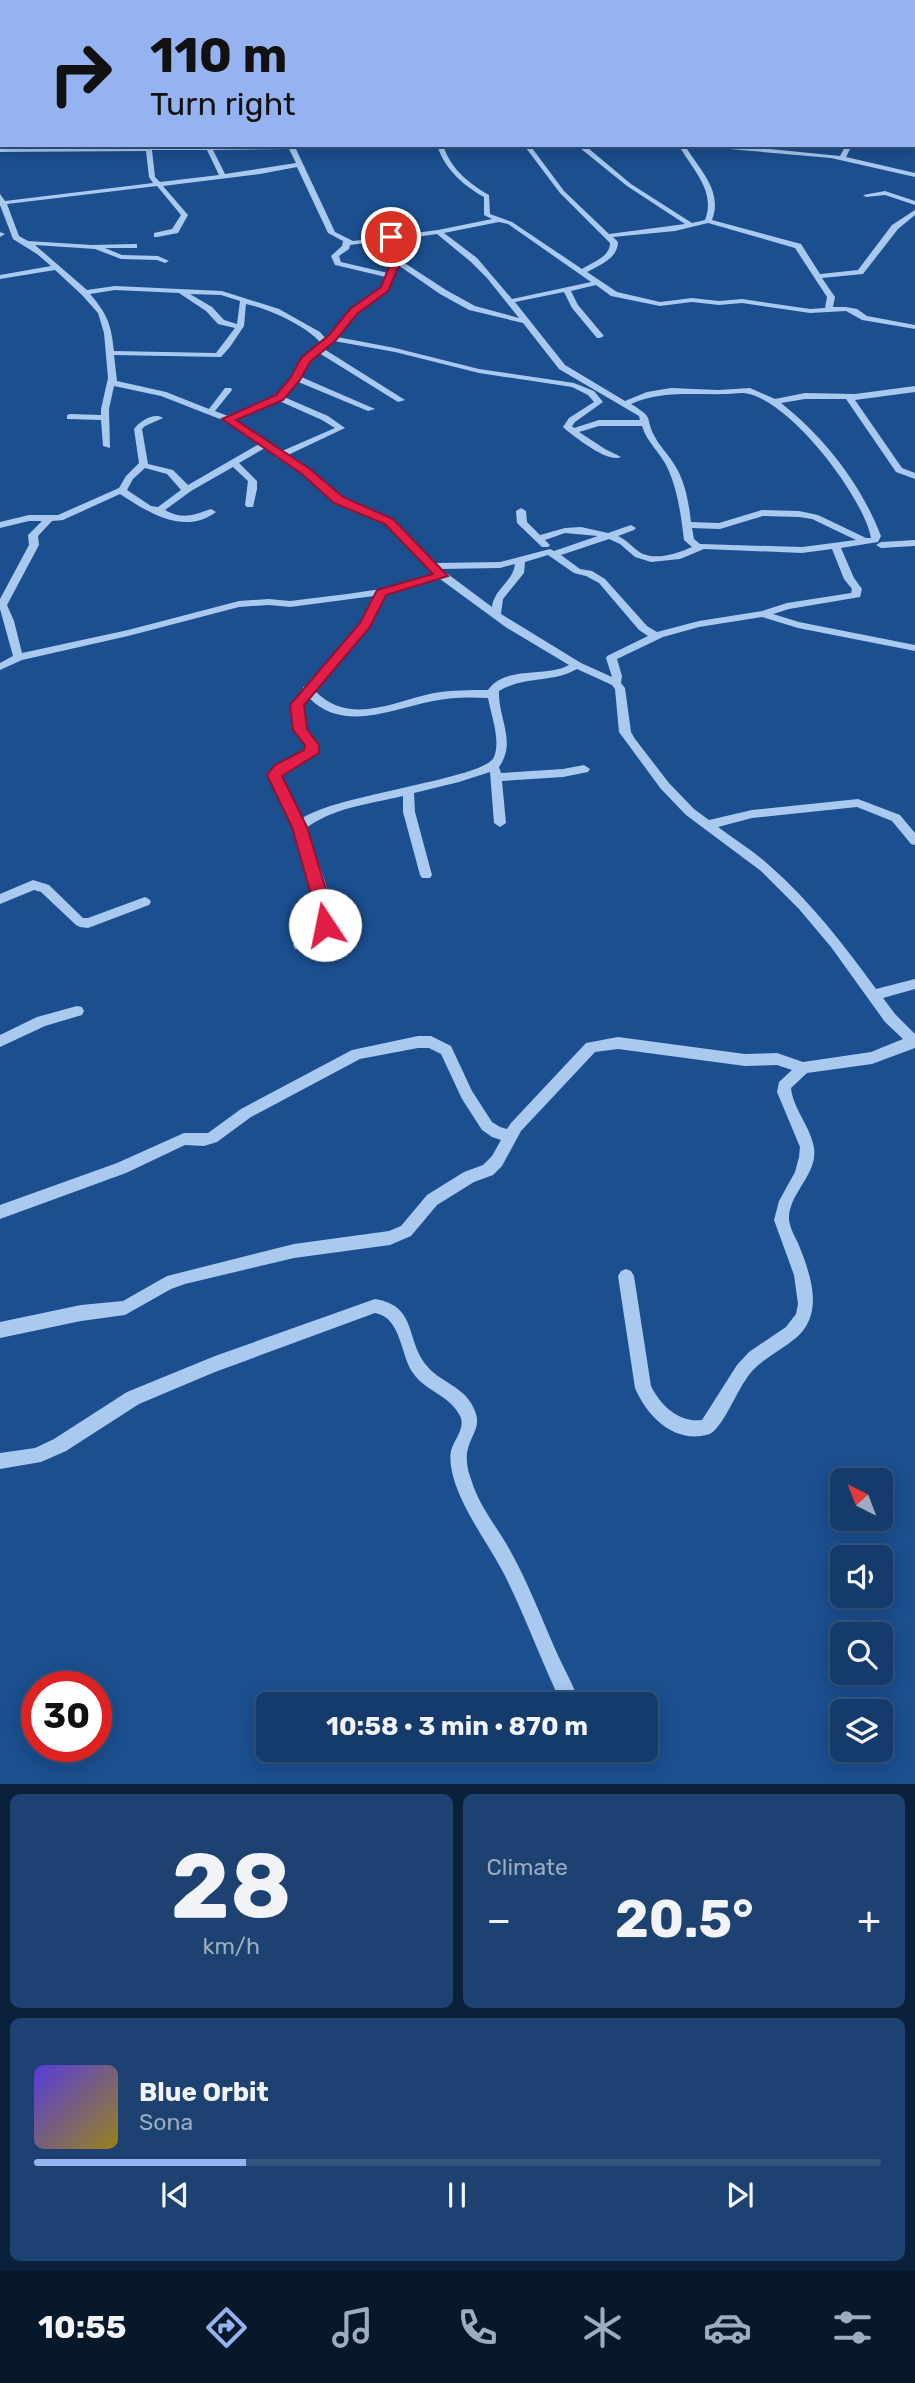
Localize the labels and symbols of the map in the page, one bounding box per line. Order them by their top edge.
pin [361,207,421,267]
position arrow [288,888,362,962]
north arrow [830,1468,892,1531]
speed limit sign: 30 [21,1671,112,1762]

